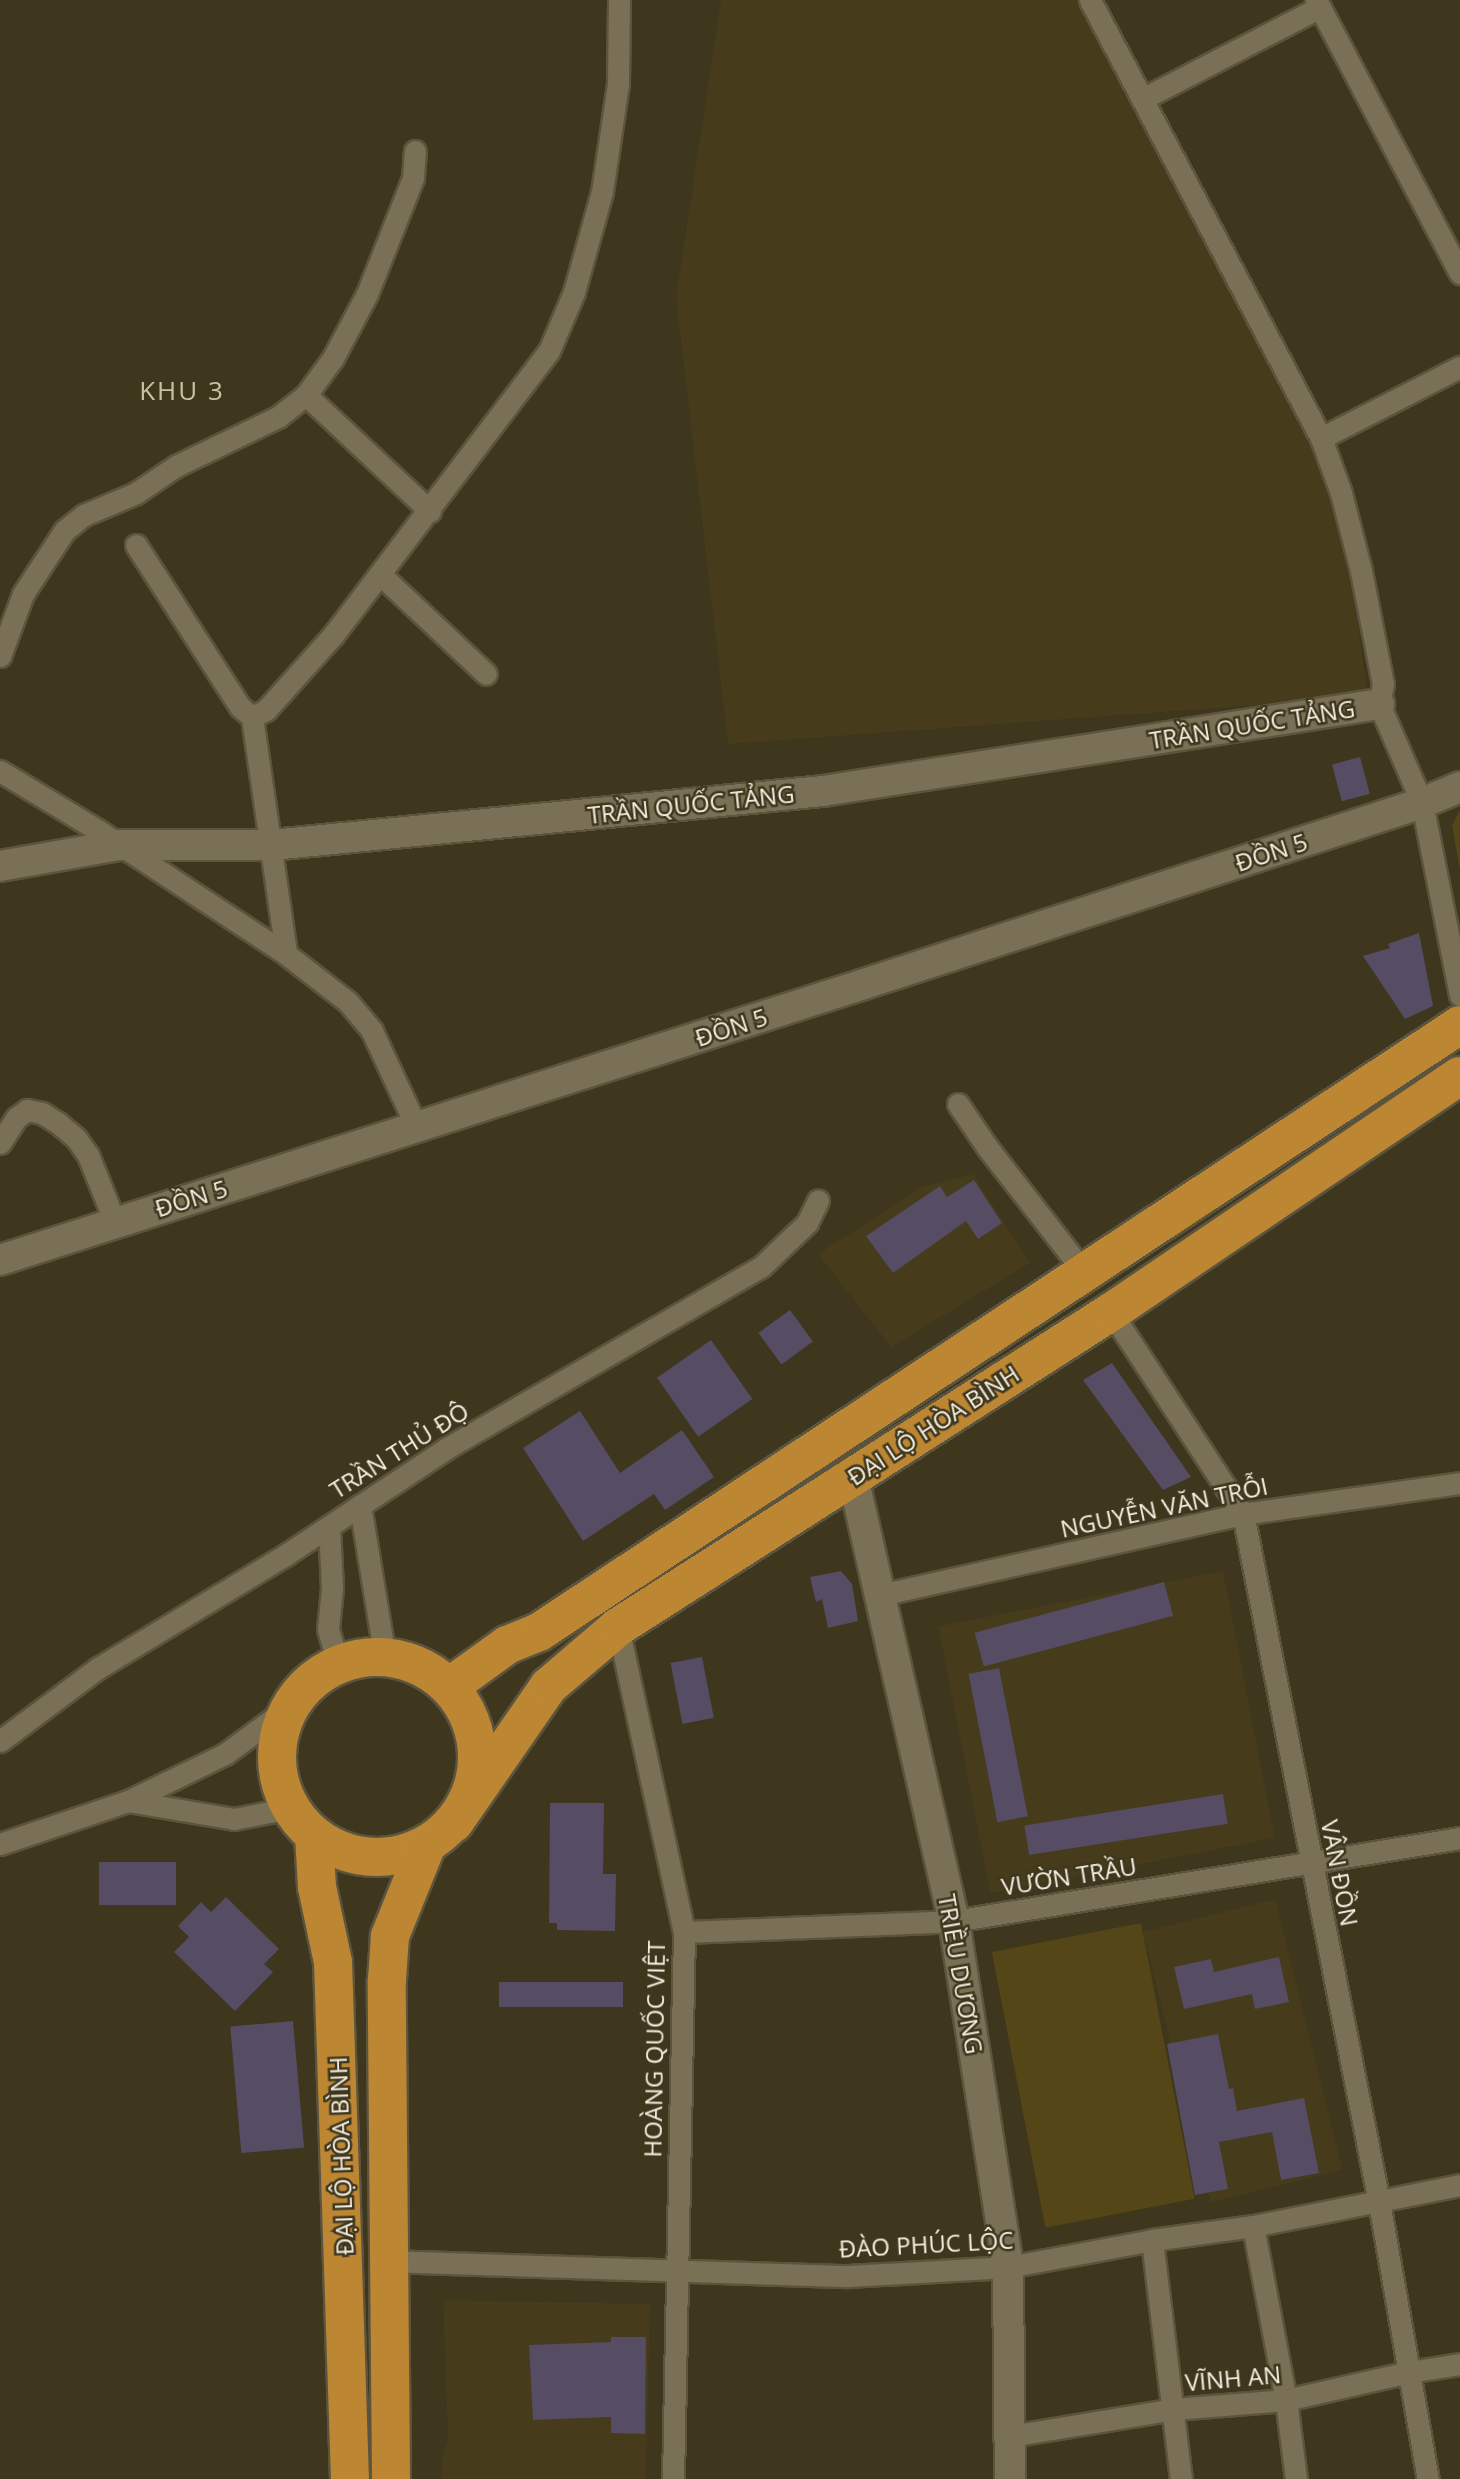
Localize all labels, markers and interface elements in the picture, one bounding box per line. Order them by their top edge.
district label: KHU 3 [140,375,224,407]
street label: TRẦN QUỐC TẢNG [1147,694,1357,754]
street label: TRẦN QUỐC TẢNG [586,779,796,829]
street label: ĐỒN 5 [1231,827,1311,877]
street label: ĐỒN 5 [691,1002,771,1052]
street label: ĐỒN 5 [151,1173,231,1223]
street label: ĐẠI LỘ HÒA BÌNH [842,1359,1024,1491]
street label: TRẦN THỦ ĐỘ [324,1396,474,1504]
street label: NGUYỄN VĂN TRỖI [1058,1471,1270,1543]
street label: VÂN ĐỒN [1316,1817,1364,1929]
street label: VƯỜN TRẦU [999,1851,1139,1901]
street label: TRIỀU DƯƠNG [933,1892,989,2056]
street label: HOÀNG QUỐC VIỆT [638,1940,670,2158]
street label: ĐẠI LỘ HÒA BÌNH [323,2056,359,2256]
street label: ĐÀO PHÚC LỘC [838,2225,1014,2263]
street label: VĨNH AN [1184,2359,1282,2397]

